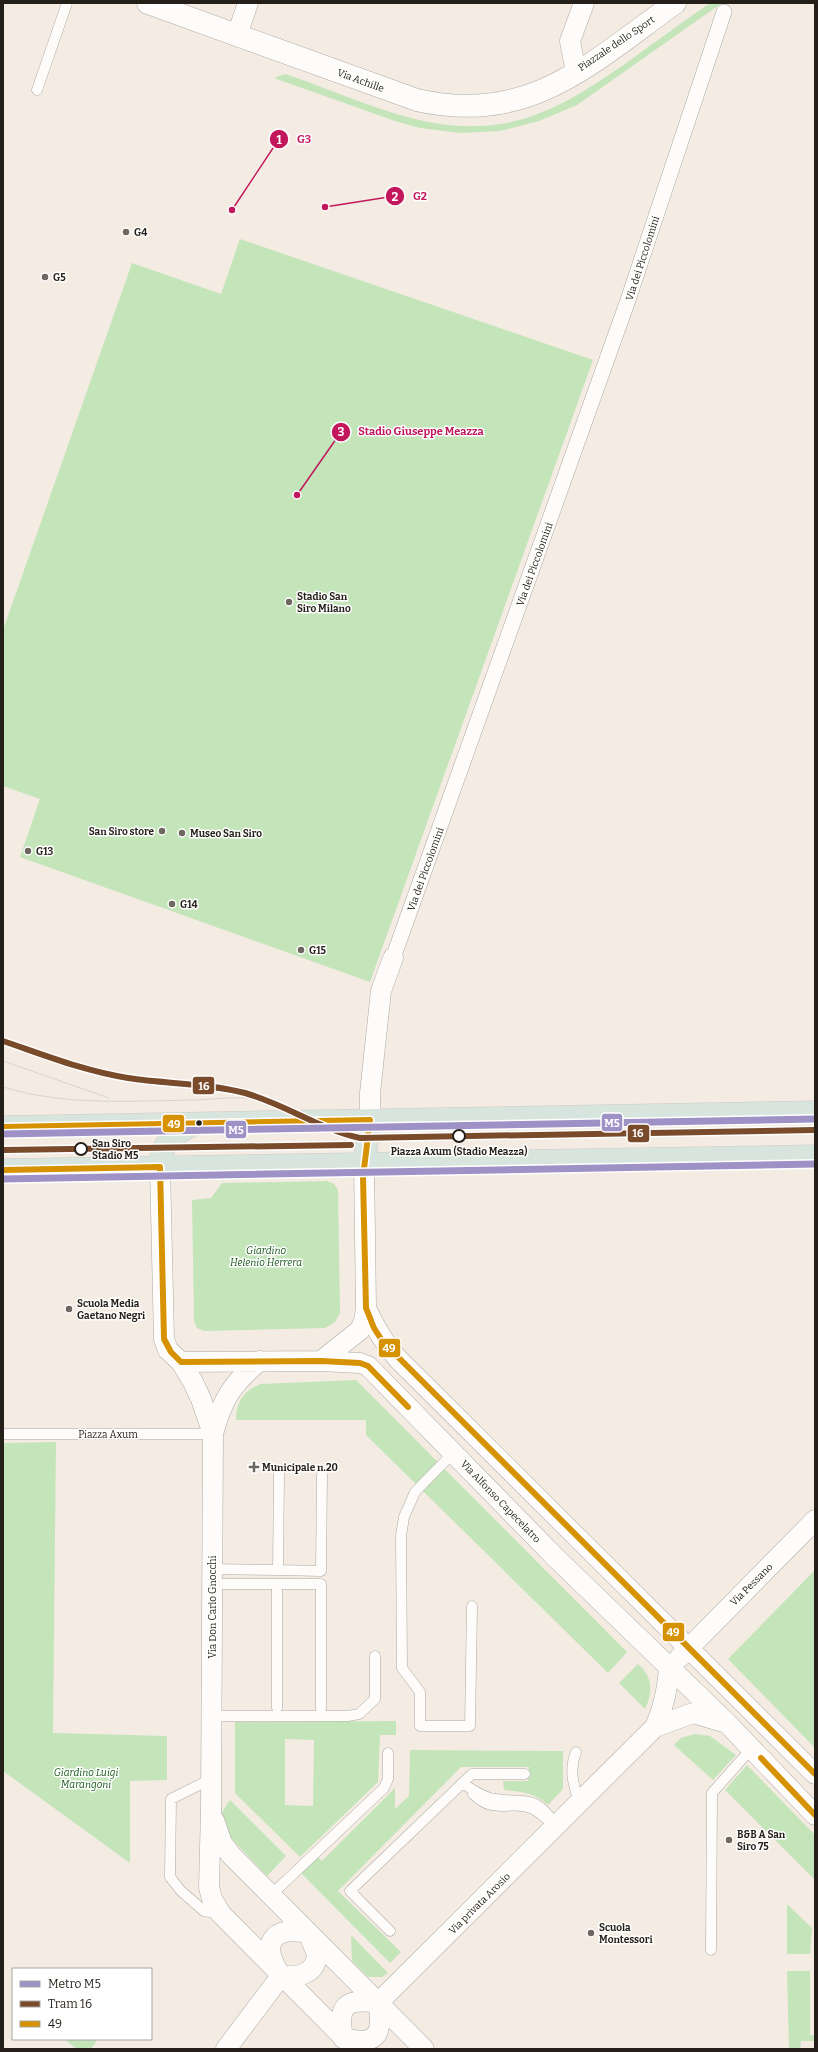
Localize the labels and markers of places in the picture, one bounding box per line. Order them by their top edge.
callout: G3 [269,128,319,151]
callout: G2 [385,185,435,208]
marker: G4 [121,227,131,237]
place label: G4 [134,227,147,239]
marker: G5 [40,272,50,282]
place label: G5 [53,272,66,284]
callout: Stadio Giuseppe Meazza [331,420,492,443]
place label: Stadio San Siro Milano [297,591,351,615]
marker: Stadio San Siro Milano [284,597,294,607]
place label: San Siro store [89,826,155,838]
marker: San Siro store [157,826,167,836]
marker: Museo San Siro [177,828,187,838]
place label: Museo San Siro [190,828,262,840]
marker: G13 [23,846,33,856]
place label: G13 [36,846,53,858]
marker: G14 [167,899,177,909]
place label: G14 [180,899,198,911]
marker: G15 [296,945,306,955]
place label: G15 [309,945,326,957]
unlabelled marker [194,1118,204,1128]
marker: Piazza Axum (Stadio Meazza) [452,1129,466,1143]
place label: San Siro Stadio M5 [92,1138,139,1162]
marker: San Siro Stadio M5 [74,1142,88,1156]
place label: Piazza Axum (Stadio Meazza) [391,1145,527,1158]
place label: Scuola Media Gaetano Negri [77,1298,146,1322]
marker: Scuola Media Gaetano Negri [64,1304,74,1314]
marker: Municipale n.20 [249,1462,259,1472]
place label: Municipale n.20 [262,1462,338,1474]
place label: B&B A San Siro 75 [737,1829,786,1853]
marker: B&B A San Siro 75 [724,1835,734,1845]
place label: Scuola Montessori [599,1922,653,1946]
marker: Scuola Montessori [586,1928,596,1938]

